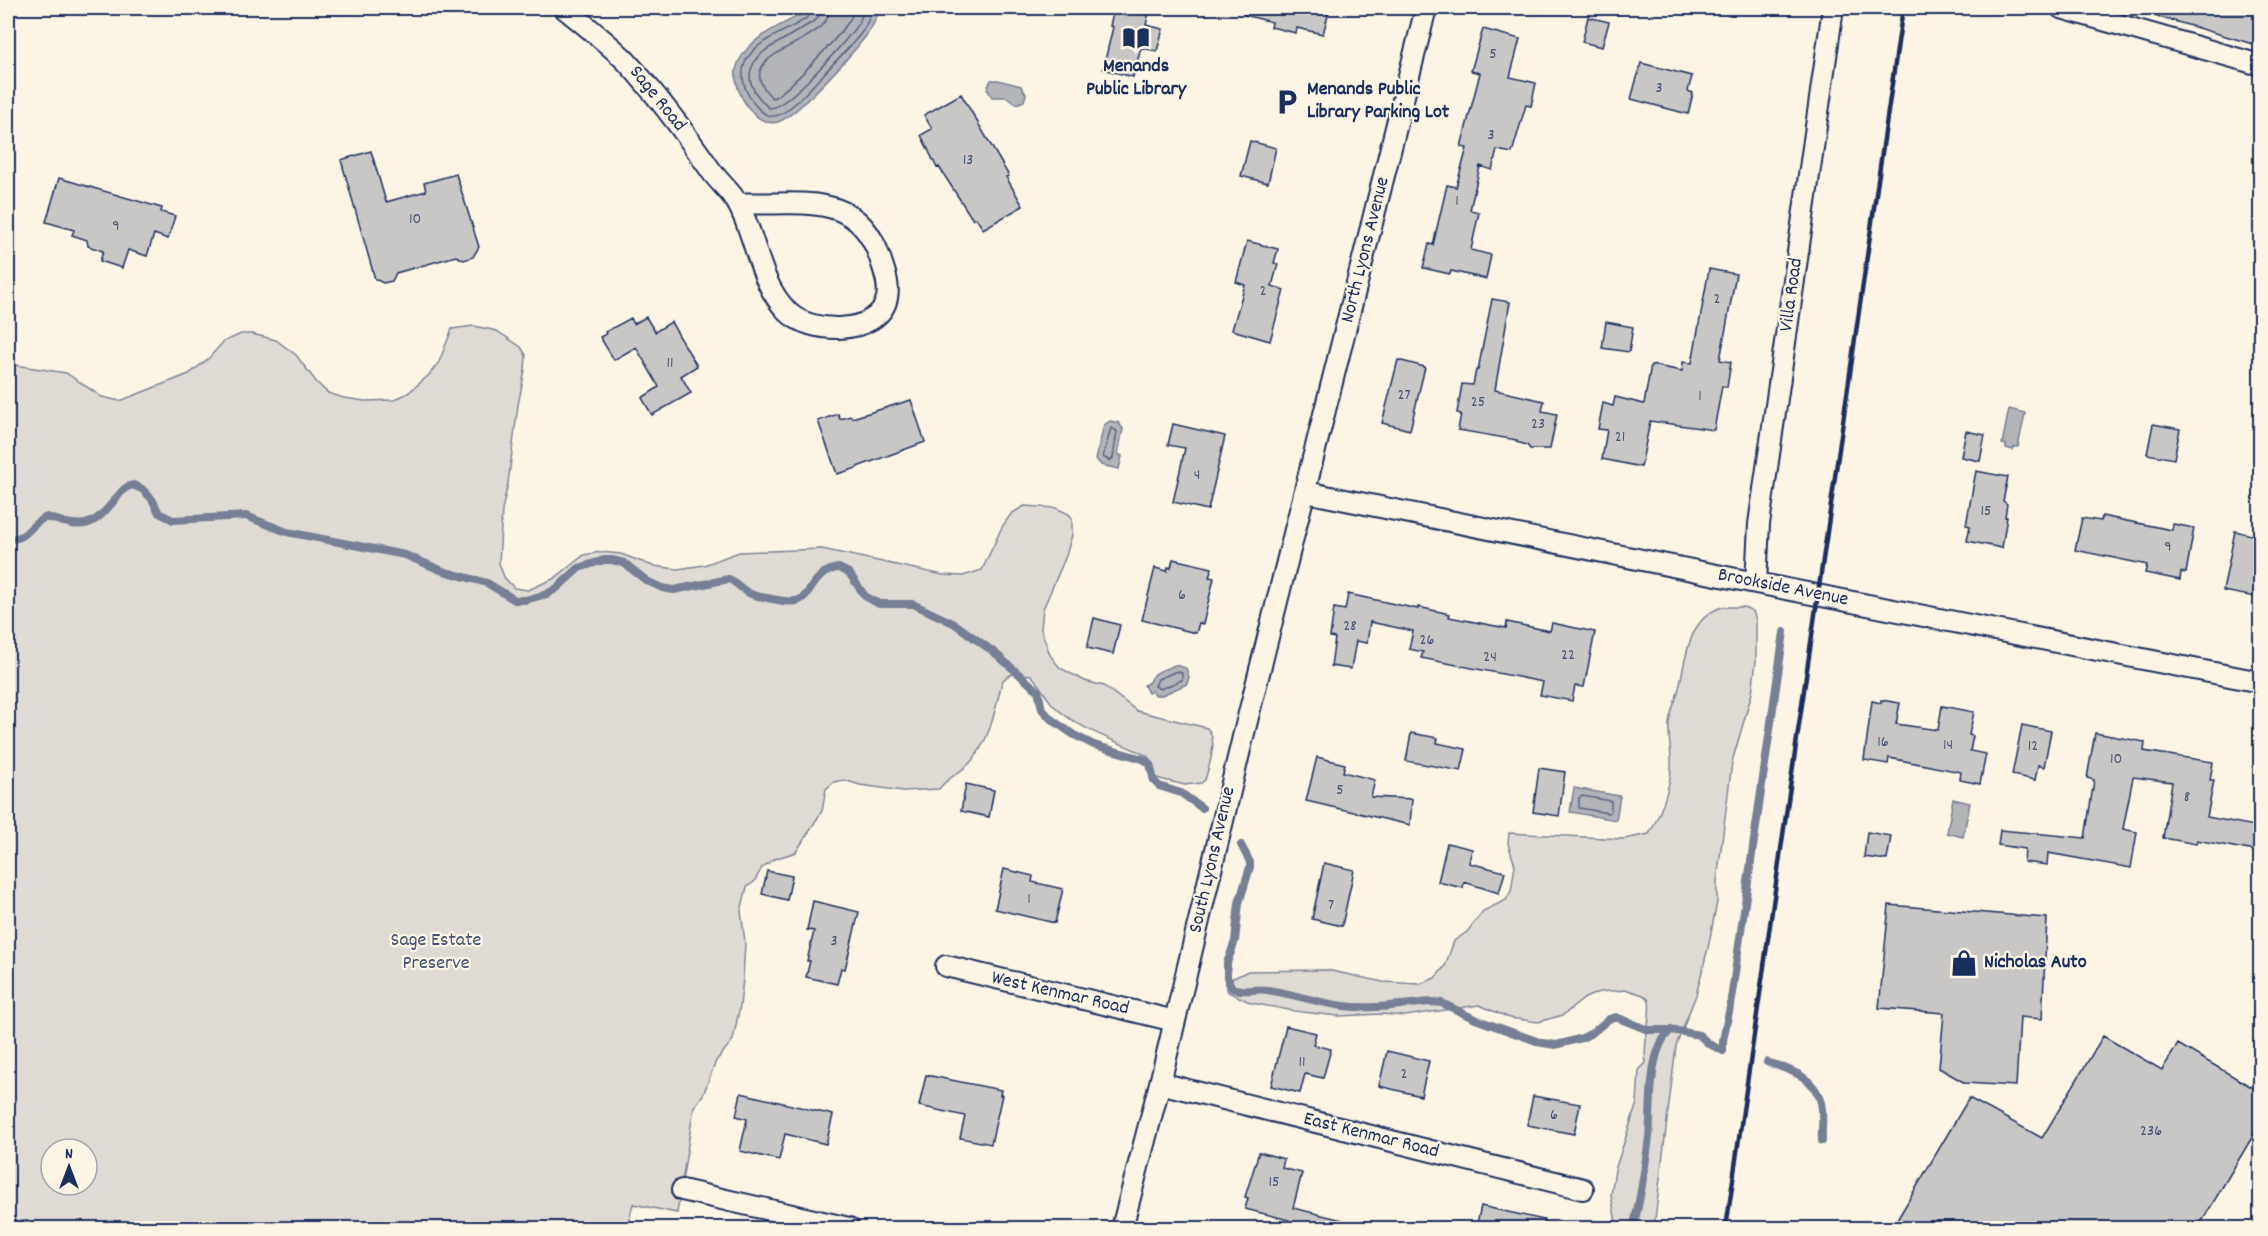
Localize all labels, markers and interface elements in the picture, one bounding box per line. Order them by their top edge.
library icon: Menands Public Library [1121,23,1151,53]
house number: 5 [1489,43,1497,66]
place label: Menands Public Library [1086,53,1187,104]
street label: Sage Road [622,60,692,138]
place label: Menands Public Library Parking Lot [1307,76,1450,127]
house number: 3 [1655,77,1663,100]
parking icon: Menands Public Library Parking Lot [1272,87,1302,117]
house number: 3 [1487,124,1495,147]
house number: 13 [963,149,973,172]
street label: North Lyons Avenue [1334,174,1398,326]
house number: 1 [1455,190,1459,213]
house number: 10 [409,208,421,231]
house number: 9 [112,215,120,238]
street label: Villa Road [1773,256,1811,334]
house number: 2 [1260,280,1267,303]
house number: 2 [1714,288,1721,311]
house number: 11 [666,352,674,375]
house number: 27 [1397,384,1411,407]
house number: 1 [1698,385,1702,408]
house number: 25 [1471,391,1485,414]
house number: 23 [1531,413,1545,436]
house number: 21 [1615,426,1625,449]
house number: 4 [1194,464,1200,487]
house number: 15 [1981,500,1991,523]
house number: 9 [2164,536,2172,559]
street label: Brookside Avenue [1715,562,1851,614]
house number: 6 [1178,584,1186,607]
house number: 28 [1343,615,1357,638]
house number: 26 [1420,629,1435,652]
house number: 22 [1561,644,1575,667]
house number: 24 [1483,646,1497,669]
house number: 16 [1877,731,1889,754]
house number: 14 [1943,734,1953,757]
house number: 12 [2028,735,2038,758]
house number: 10 [2110,748,2122,771]
house number: 5 [1336,779,1344,802]
street label: South Lyons Avenue [1183,784,1244,936]
house number: 8 [2184,786,2190,809]
house number: 1 [1027,888,1031,911]
house number: 7 [1328,894,1334,917]
park label: Sage Estate Preserve [391,927,482,978]
house number: 3 [830,930,838,953]
shop icon: Nicholas Auto [1949,948,1979,978]
place label: Nicholas Auto [1984,949,2087,977]
street label: West Kenmar Road [988,965,1132,1023]
house number: 11 [1298,1051,1306,1074]
house number: 2 [1401,1063,1408,1086]
house number: 6 [1550,1104,1558,1127]
street label: East Kenmar Road [1300,1106,1442,1166]
house number: 236 [2140,1120,2162,1143]
north arrow [39,1137,99,1197]
text: N [65,1143,73,1166]
house number: 15 [1269,1171,1279,1194]

